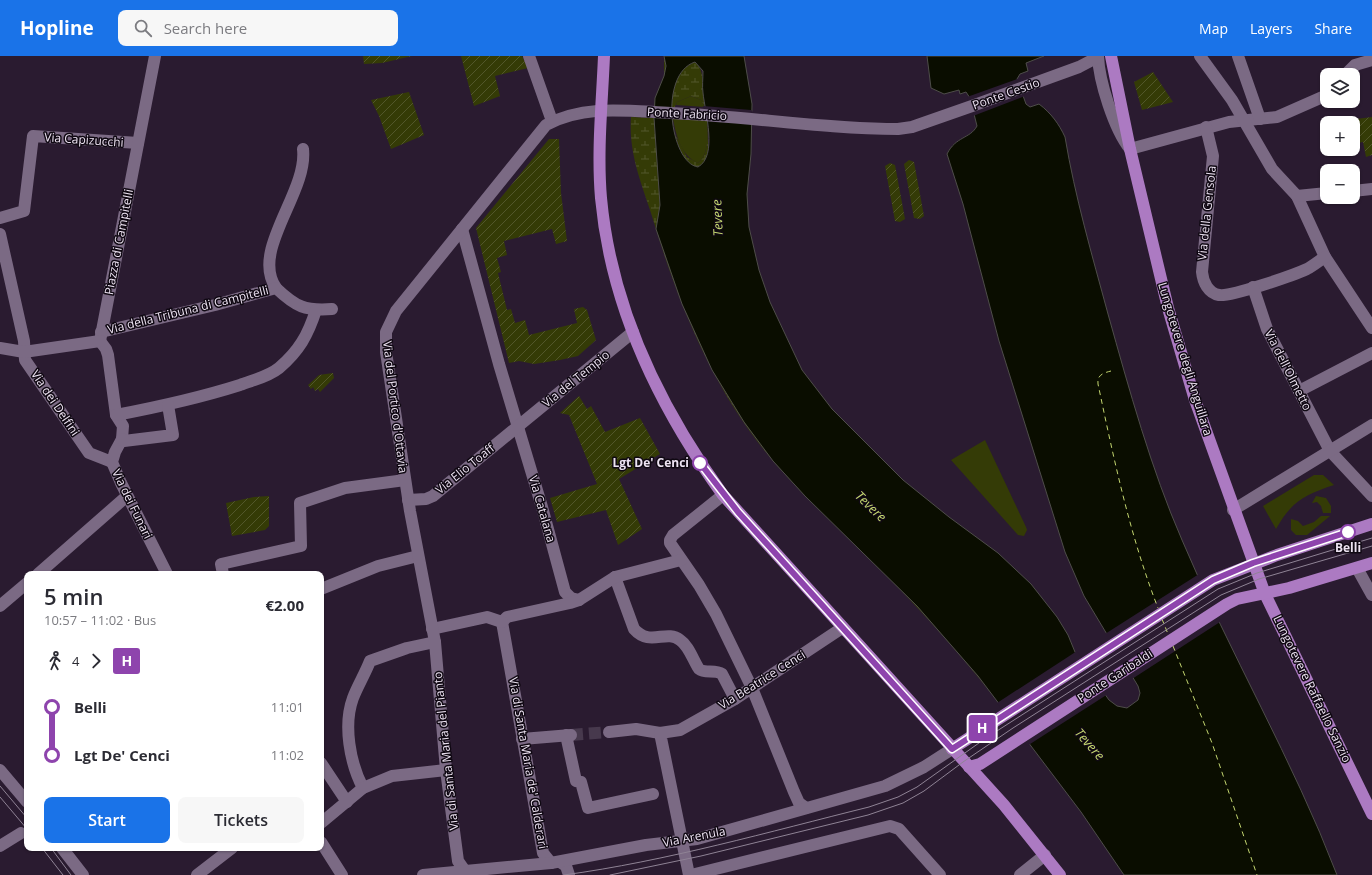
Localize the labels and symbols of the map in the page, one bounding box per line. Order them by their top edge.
street label: Ponte Cestio [970,73,1042,114]
street label: Ponte Fabricio [647,103,727,124]
street label: Via Capizucchi [44,128,124,151]
street label: Via della Gensola [1193,165,1220,261]
street label: Piazza di Campitelli [100,188,137,296]
water label: Tevere [707,199,727,237]
street label: Lungotevere degli Anguillara [1154,280,1217,437]
street label: Via della Tribuna di Campitelli [105,281,270,338]
street label: Via dell'Olmetto [1261,326,1316,413]
street label: Via del Portico d'Ottavia [379,340,412,474]
street label: Via del Tempio [538,346,613,411]
street label: Via dei Delfini [27,366,84,439]
street label: Via Elio Toaff [432,439,499,498]
place label: Lgt De' Cenci [612,454,689,471]
marker: Lgt De' Cenci [692,455,708,471]
street label: Via dei Funari [108,466,157,542]
street label: Via Catalana [525,473,560,544]
water label: Tevere [851,487,891,526]
marker: Belli [1340,524,1356,540]
place label: Belli [1335,539,1361,556]
street label: Lungotevere Raffaello Sanzio [1269,612,1356,765]
street label: Ponte Garibaldi [1074,645,1156,706]
street label: Via Beatrice Cenci [715,646,808,713]
street label: Via di Santa Maria del Pianto [429,671,462,831]
street label: Via di Santa Maria de' Calderari [505,676,552,850]
line badge: H [969,715,995,741]
water label: Tevere [1071,724,1109,764]
street label: Via Arenula [661,822,727,851]

